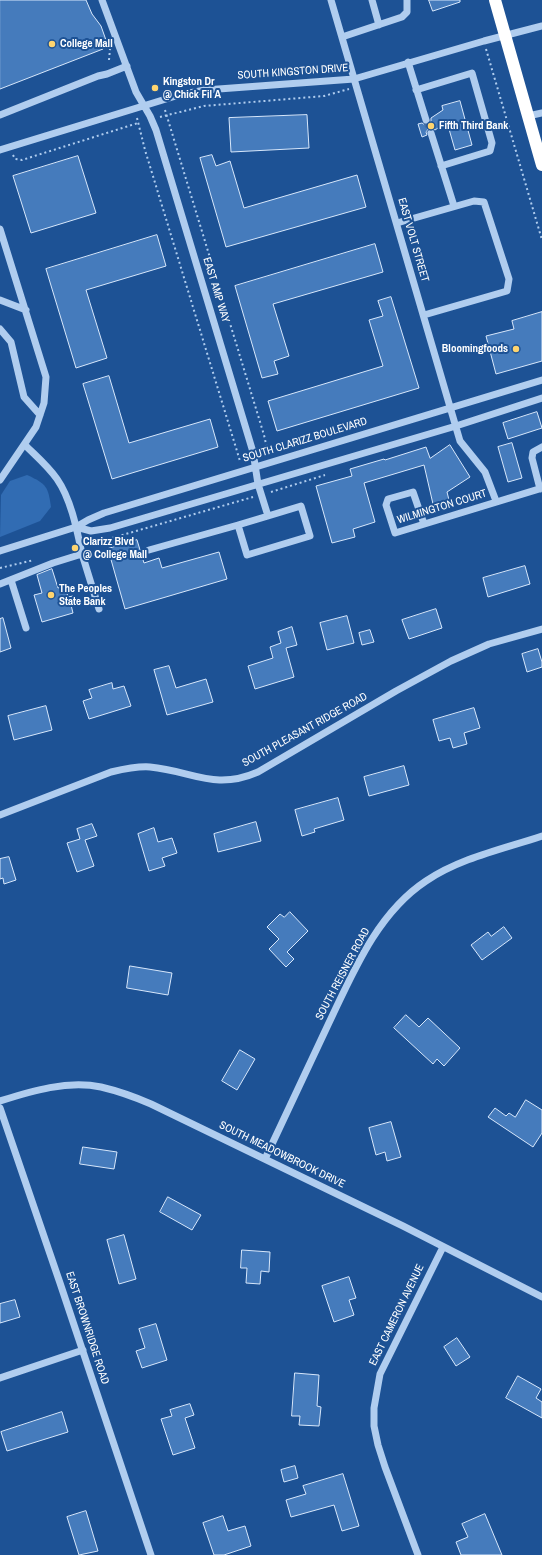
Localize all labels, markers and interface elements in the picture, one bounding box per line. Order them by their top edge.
place label: College Mall [60,37,113,51]
marker: College Mall [47,39,57,49]
street label: SOUTH KINGSTON DRIVE [237,62,349,82]
place label: Kingston Dr @ Chick Fil A [163,75,221,101]
marker: Kingston Dr @ Chick Fil A [150,83,160,93]
place label: Fifth Third Bank [439,119,508,133]
marker: Fifth Third Bank [426,121,436,131]
street label: EAST VOLT STREET [395,196,431,284]
street label: EAST AMP WAY [200,256,232,324]
place label: Bloomingfoods [442,342,508,356]
marker: Bloomingfoods [511,344,521,354]
street label: SOUTH CLARIZZ BOULEVARD [241,415,369,465]
street label: WILMINGTON COURT [396,487,488,527]
place label: Clarizz Blvd @ College Mall [83,535,147,561]
marker: Clarizz Blvd @ College Mall [70,543,80,553]
place label: The Peoples State Bank [59,582,112,608]
marker: The Peoples State Bank [46,590,56,600]
street label: SOUTH PLEASANT RIDGE ROAD [240,690,370,770]
street label: SOUTH REISNER ROAD [313,926,373,1022]
street label: SOUTH MEADOWBROOK DRIVE [217,1119,347,1191]
street label: EAST CAMERON AVENUE [367,1262,427,1368]
street label: EAST BROWNRIDGE ROAD [63,1270,111,1386]

